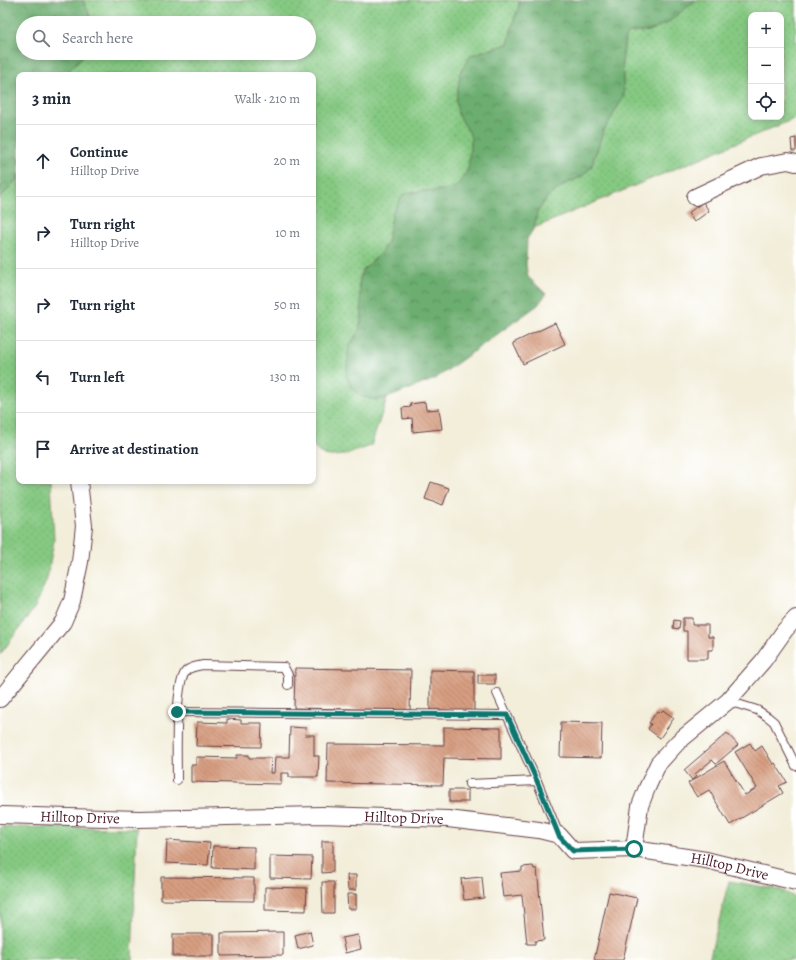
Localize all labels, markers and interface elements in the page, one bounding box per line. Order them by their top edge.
map controls [748,12,784,120]
button: + [748,12,784,48]
search box [16,16,316,60]
icon: search [30,27,52,49]
text: Search here [62,28,133,48]
button: − [748,48,784,84]
button: locate [748,84,784,120]
text: 3 min [32,87,71,110]
text: Walk · 210 m [235,90,300,107]
text: Continue [70,142,128,162]
icon: ahead [32,150,54,172]
text: 20 m [274,152,300,169]
text: Hilltop Drive [70,162,139,179]
text: Turn right [70,214,135,234]
icon: right [32,222,54,244]
text: 10 m [275,224,300,241]
text: Hilltop Drive [70,234,139,251]
icon: right [32,294,54,316]
text: Turn right [70,295,135,315]
text: 50 m [274,296,300,313]
icon: left [32,366,54,388]
text: Turn left [70,367,125,387]
text: 130 m [270,368,300,385]
icon: arrive [32,438,54,460]
text: Arrive at destination [70,439,199,459]
route end [168,703,186,721]
street label: Hilltop Drive [40,806,120,828]
street label: Hilltop Drive [364,806,444,829]
route start [625,840,643,858]
street label: Hilltop Drive [689,848,771,885]

